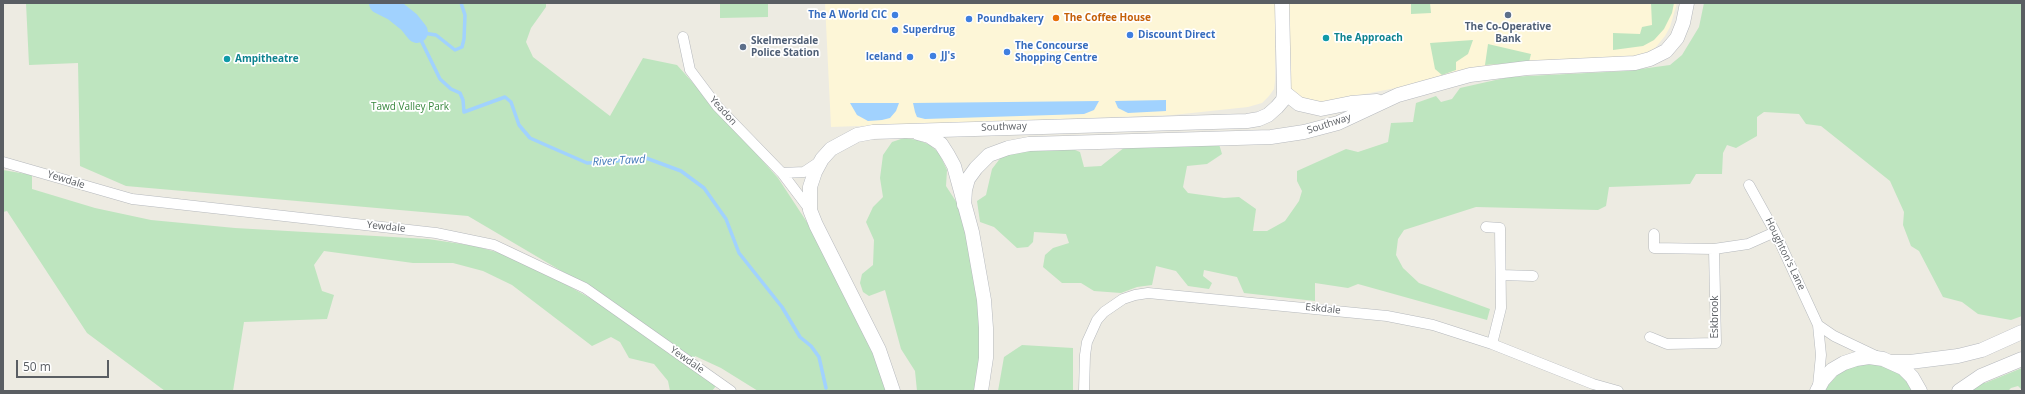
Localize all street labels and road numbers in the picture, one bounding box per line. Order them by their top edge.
street label: Yeadon [707,94,739,128]
street label: Southway [1305,111,1353,137]
street label: Southway [981,120,1027,134]
street label: Yewdale [46,169,86,191]
street label: Houghton's Lane [1762,216,1808,292]
street label: Yewdale [366,219,406,235]
street label: Eskbrook [1709,295,1721,339]
street label: Eskdale [1305,301,1341,317]
street label: Yewdale [668,344,706,376]

